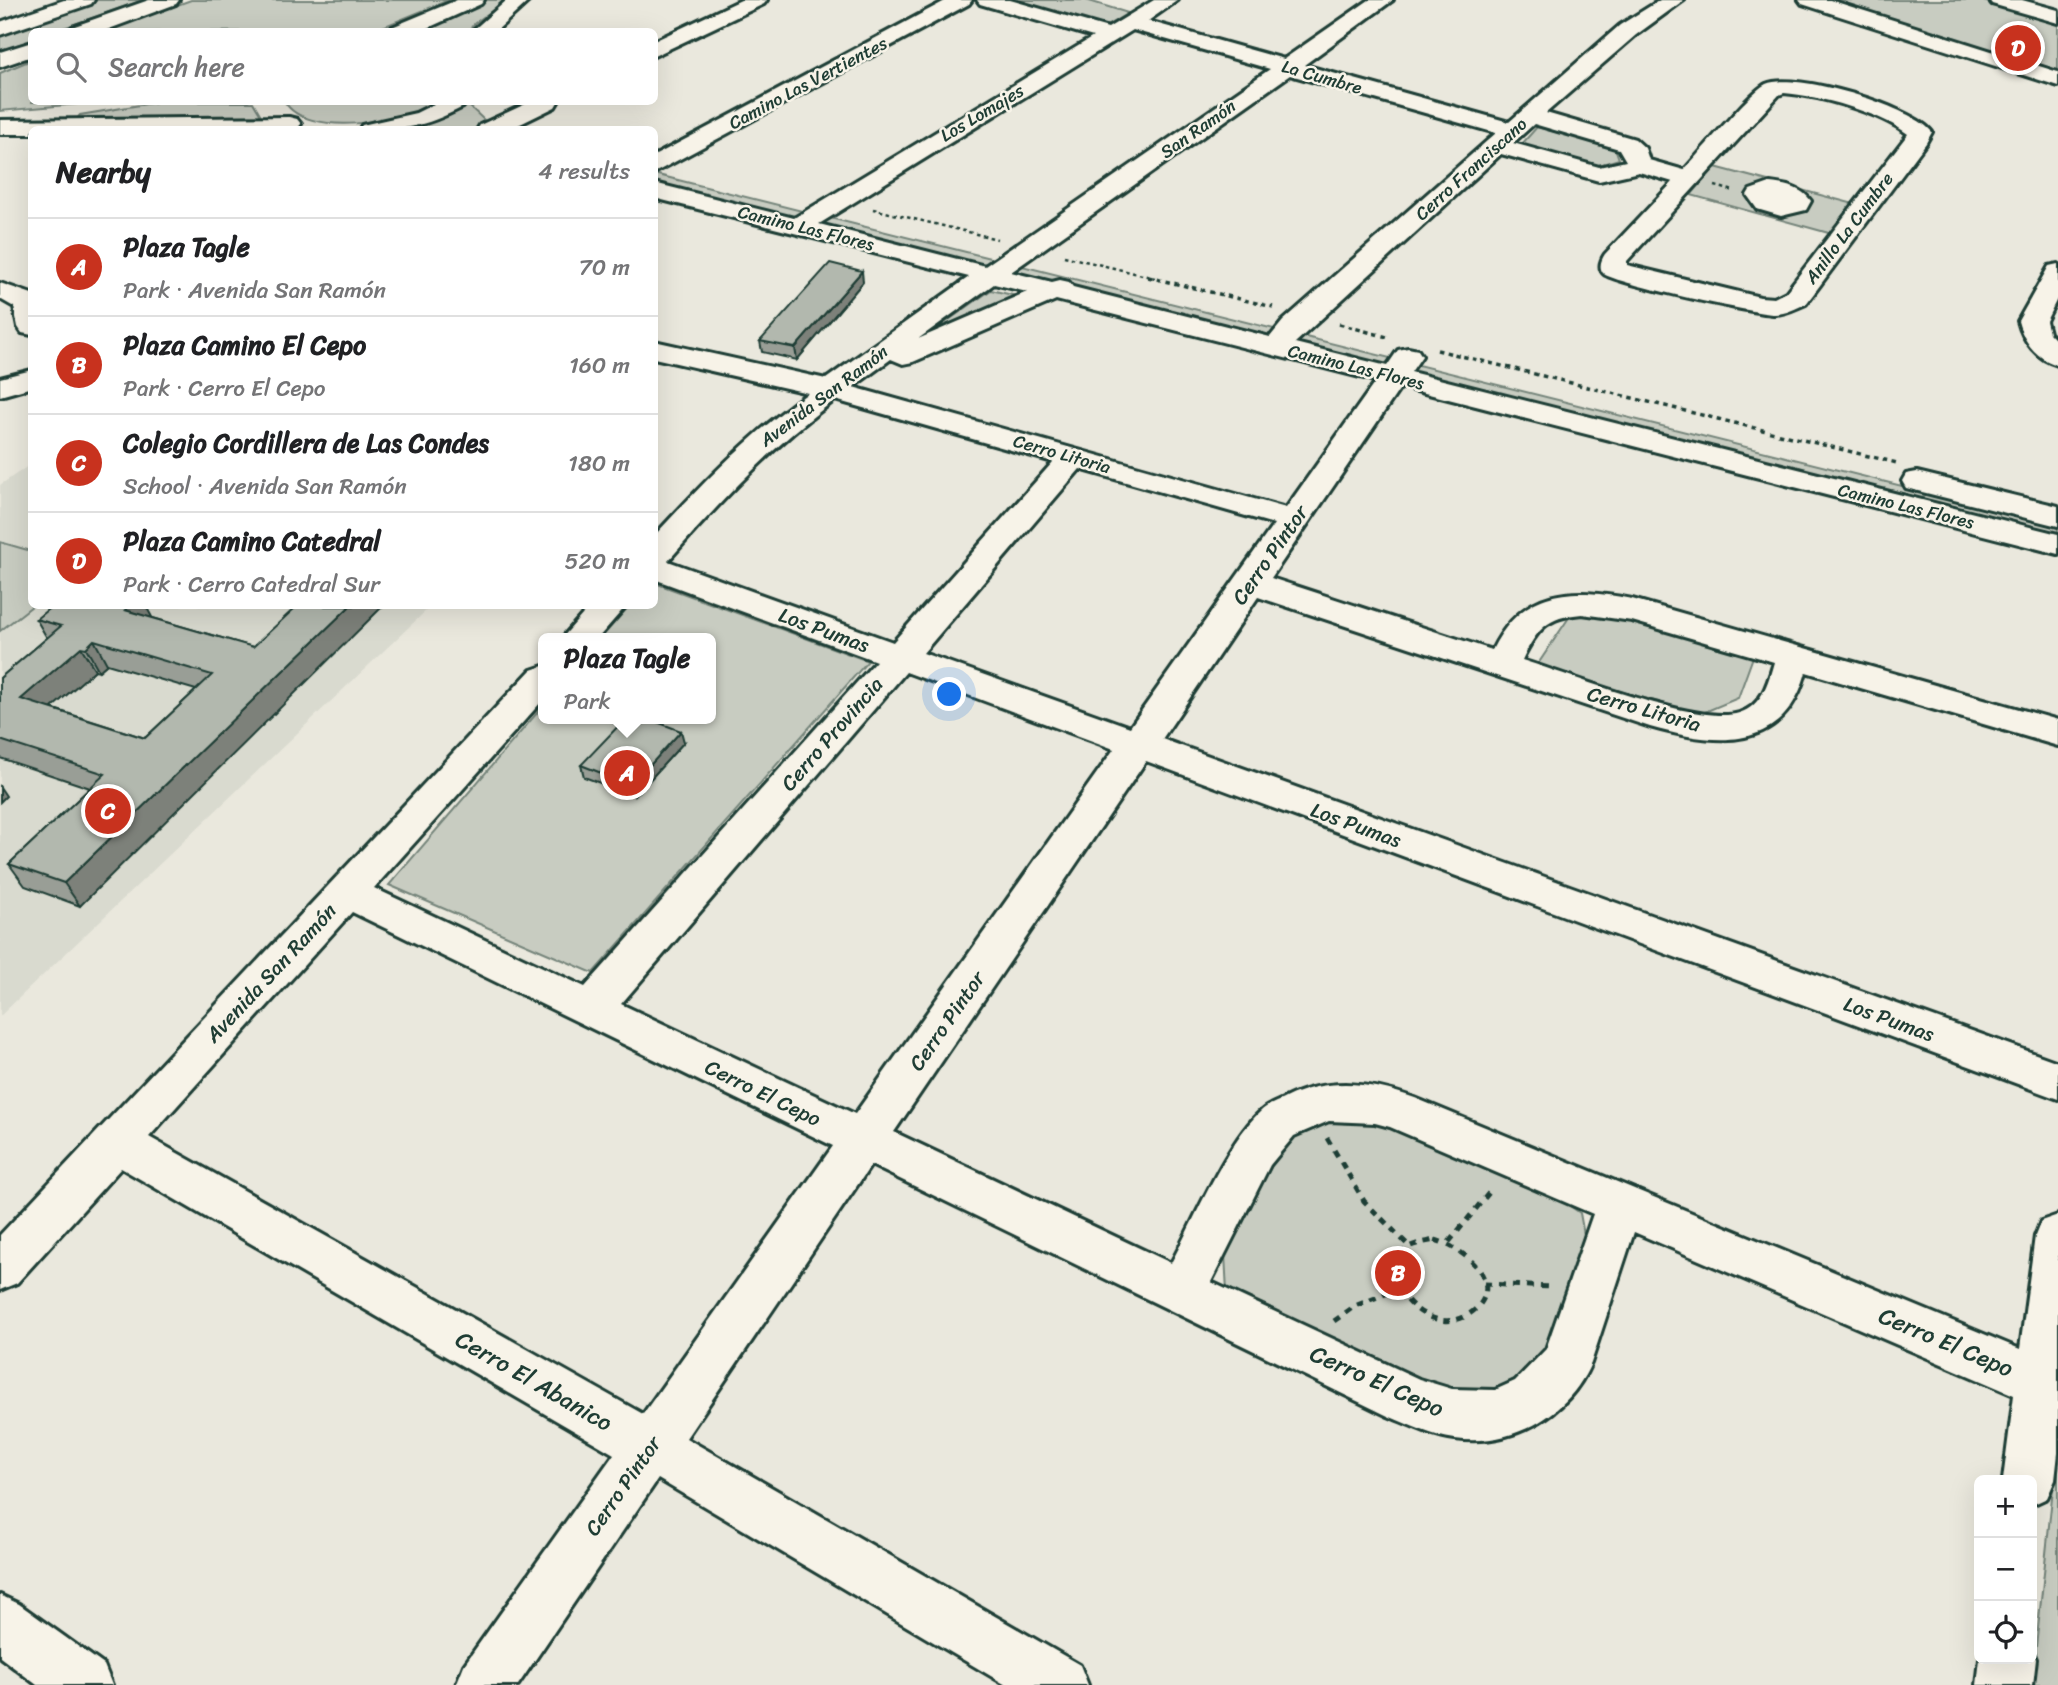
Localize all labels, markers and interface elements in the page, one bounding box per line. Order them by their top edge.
pin: D [1995,22,2041,74]
street label: Camino Las Vertientes [723,27,894,139]
search box [28,28,658,105]
text: Search here [108,44,245,90]
icon: search [52,48,90,86]
street label: La Cumbre [1278,50,1366,104]
street label: Los Lomajes [934,75,1031,151]
street label: San Ramón [1153,91,1243,167]
street label: Cerro Franciscano [1407,109,1535,229]
text: Nearby [56,145,151,199]
text: 4 results [538,151,630,192]
street label: Anillo La Cumbre [1795,165,1902,292]
street label: Camino Las Flores [735,196,878,261]
text: Plaza Tagle [123,224,250,270]
text: A [71,247,87,288]
text: 70 m [579,247,630,288]
text: Park · Avenida San Ramón [123,270,386,311]
text: Plaza Camino El Cepo [123,322,366,368]
street label: Camino Las Flores [1285,335,1428,400]
street label: Avenida San Ramón [752,337,896,456]
text: B [72,345,86,386]
text: 160 m [569,345,630,386]
text: Park · Cerro El Cepo [123,368,326,409]
text: Colegio Cordillera de Las Condes [123,420,489,466]
street label: Cerro Litoria [1009,425,1115,483]
text: C [72,443,86,484]
text: 180 m [568,443,630,484]
text: School · Avenida San Ramón [123,466,407,507]
street label: Camino Las Flores [1835,474,1978,539]
street label: Cerro Pintor [1221,496,1319,613]
text: Plaza Camino Catedral [123,518,381,564]
text: D [72,541,86,582]
text: 520 m [564,541,630,582]
text: Park · Cerro Catedral Sur [123,564,380,605]
street label: Los Pumas [773,596,875,664]
popup [538,633,716,724]
text: Plaza Tagle [564,635,690,681]
street label: Cerro Provincia [771,668,893,800]
street label: Cerro Litoria [1583,675,1706,743]
your location [932,677,966,711]
text: Park [564,681,611,722]
pin: A [604,747,650,799]
pin: C [85,785,131,837]
street label: Los Pumas [1305,791,1407,859]
street label: Avenida San Ramón [195,894,346,1053]
street label: Cerro Pintor [898,962,996,1079]
street label: Los Pumas [1838,985,1940,1053]
street label: Cerro El Cepo [698,1048,828,1138]
pin: B [1375,1247,1421,1299]
street label: Cerro El Cepo [1872,1295,2020,1389]
street label: Cerro El Abanico [447,1319,621,1443]
street label: Cerro El Cepo [1303,1333,1451,1429]
street label: Cerro Pintor [574,1427,672,1544]
map controls [1974,1475,2037,1664]
button: + [1974,1475,2037,1538]
button: − [1974,1538,2037,1601]
button: locate [1974,1601,2037,1664]

